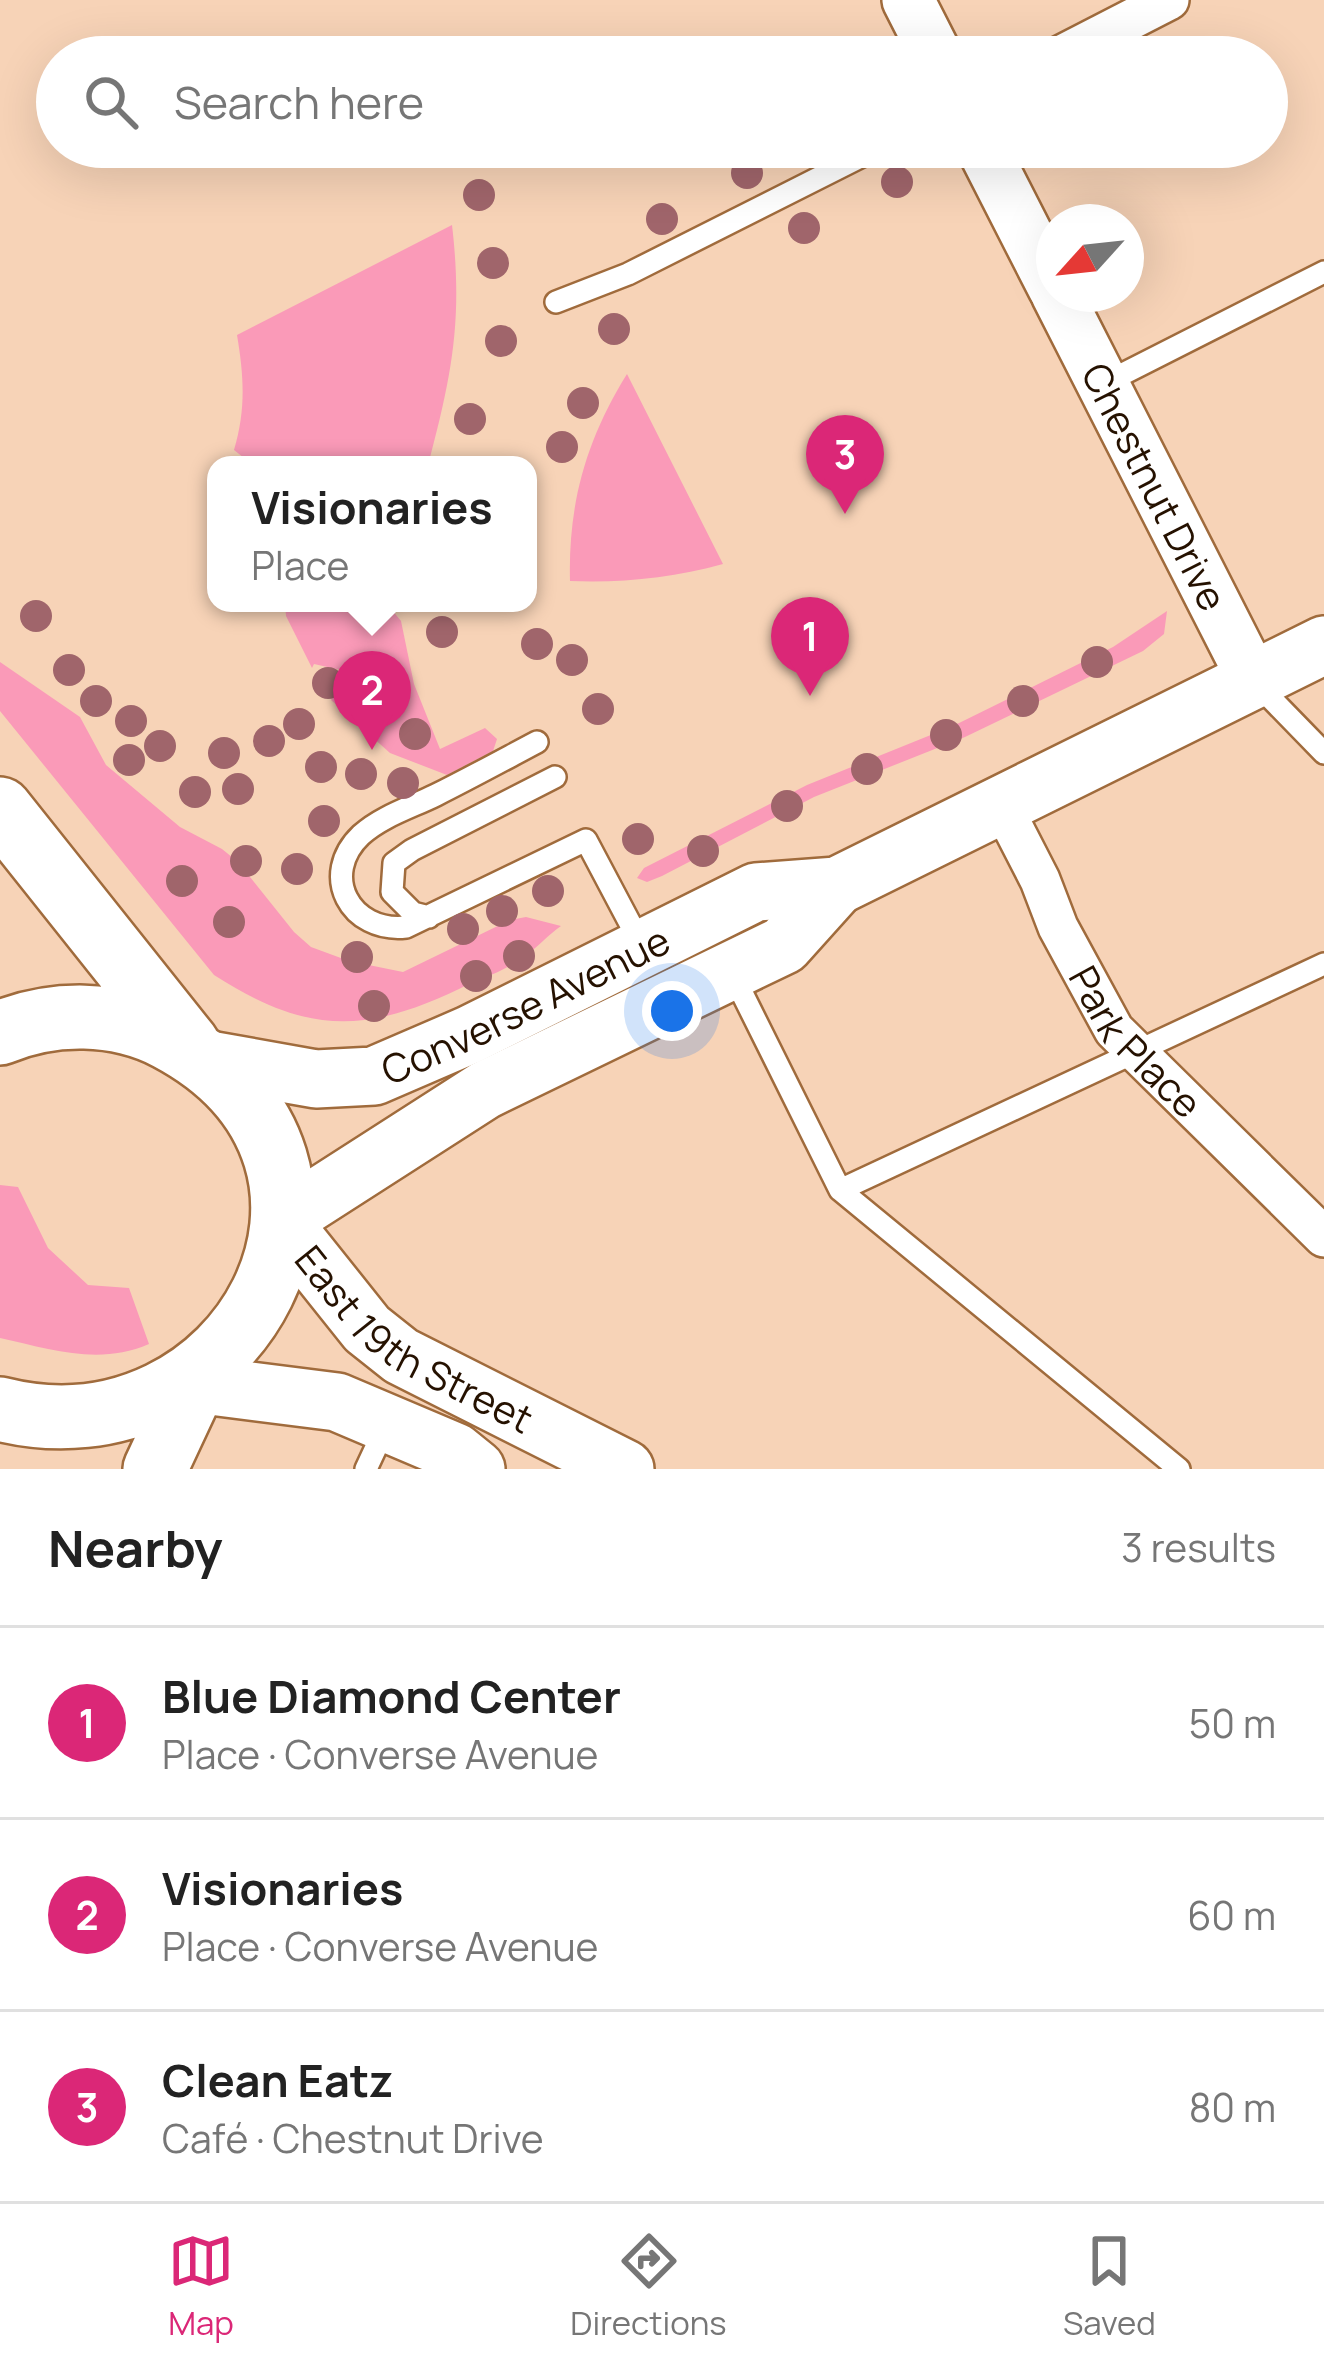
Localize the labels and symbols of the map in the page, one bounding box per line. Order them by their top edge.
north arrow [1036,204,1144,312]
street label: Chestnut Drive [1069,353,1241,619]
pin: 3 [806,415,884,514]
pin: 1 [771,597,849,696]
pin: 2 [333,651,411,750]
street label: Converse Avenue [373,912,679,1097]
street label: Park Place [1057,956,1214,1129]
your location [642,981,702,1041]
street label: East 19th Street [283,1234,542,1445]

